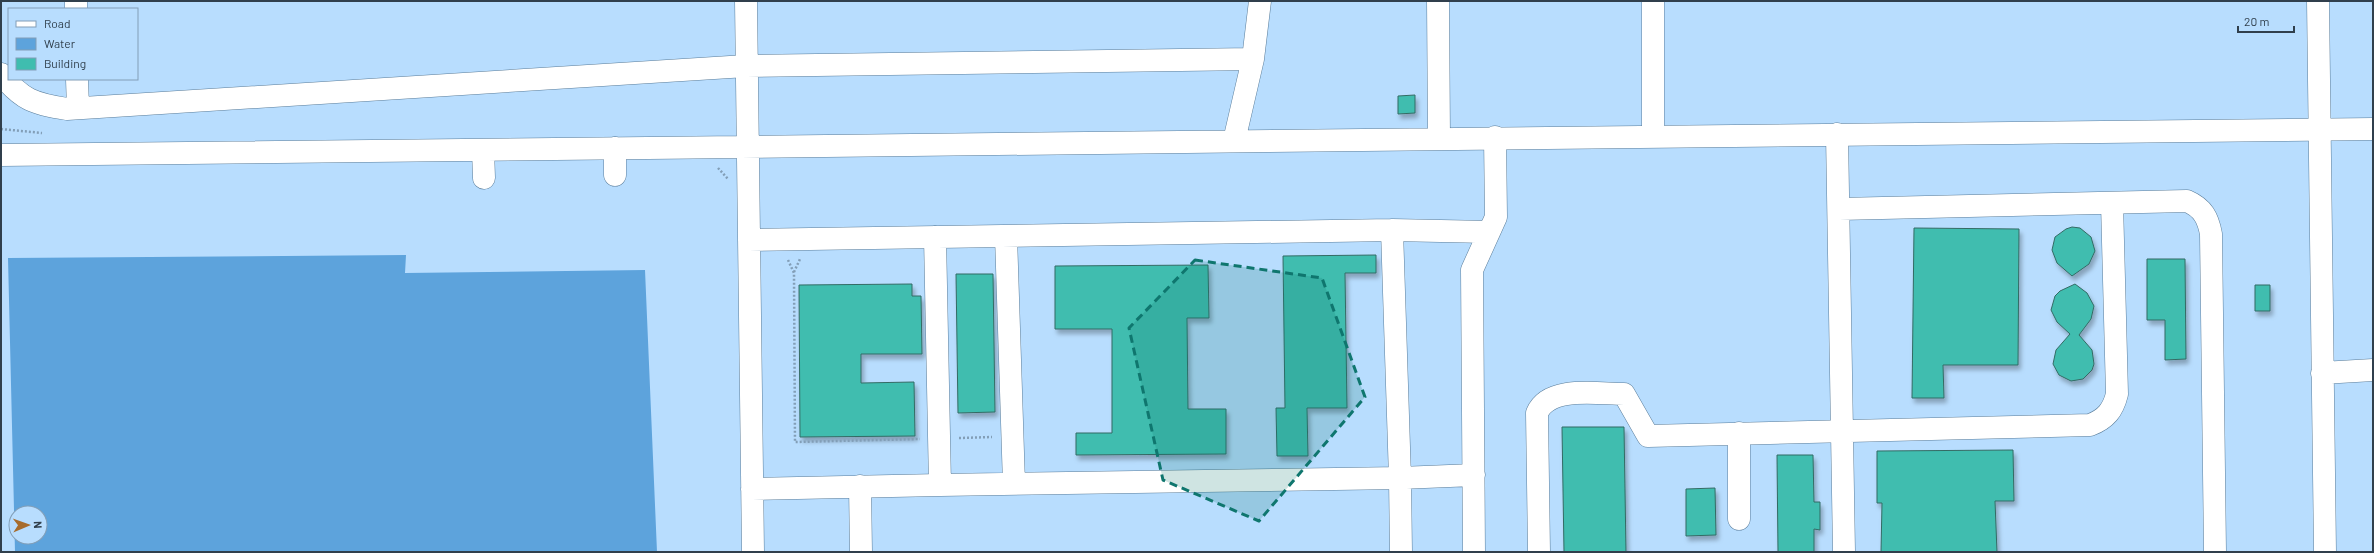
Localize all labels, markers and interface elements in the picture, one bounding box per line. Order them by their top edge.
legend [8,8,138,80]
scale bar [2238,8,2294,34]
text: 20 m [2244,14,2270,28]
text: Road [44,16,71,30]
text: Water [44,36,76,50]
text: Building [44,56,86,70]
north arrow [8,505,48,545]
text: N [32,521,45,529]

